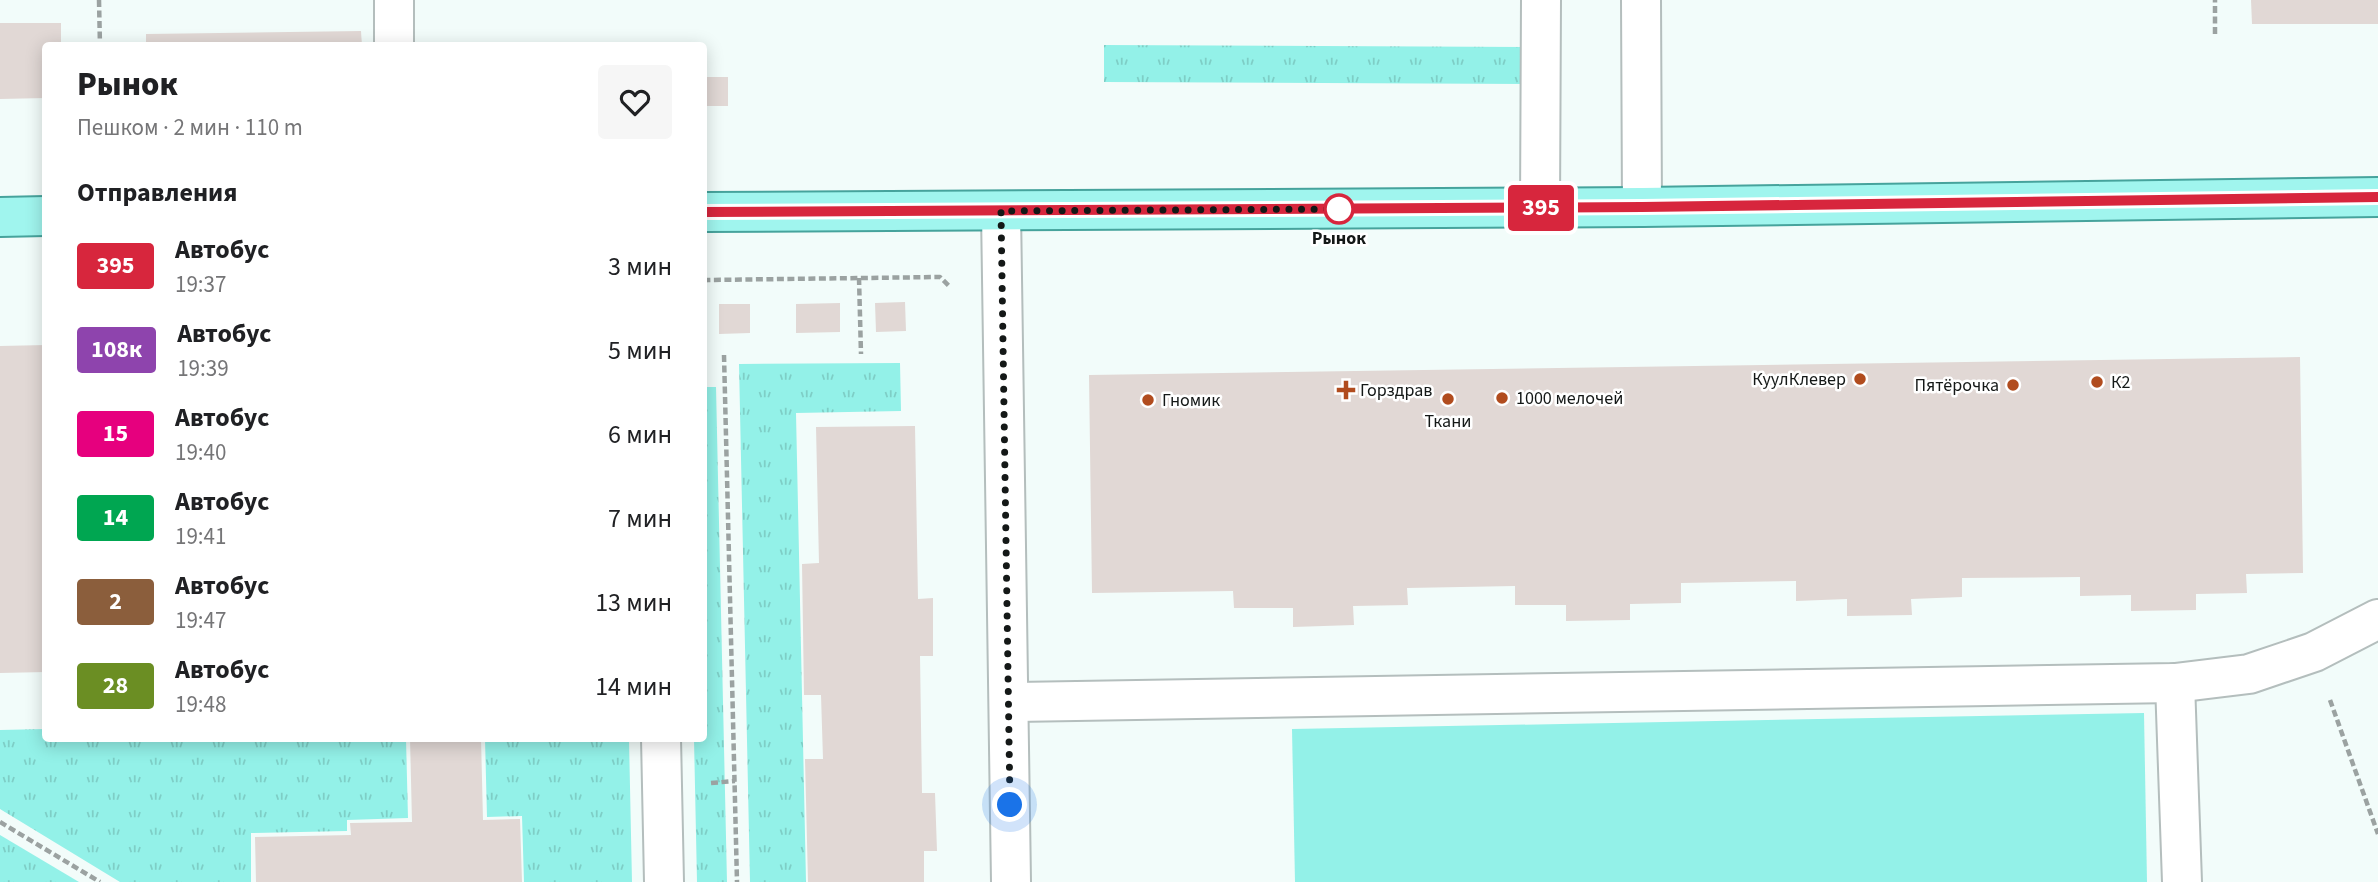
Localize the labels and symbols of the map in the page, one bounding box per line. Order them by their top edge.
line badge: 395 [1501,185,1581,231]
marker: Рынок [1324,194,1354,224]
place label: Рынок [1312,226,1366,251]
place label: КуулКлевер [1752,367,1846,392]
place label: К2 [2111,370,2130,395]
marker: КуулКлевер [1852,371,1868,387]
place label: Пятёрочка [1914,373,1999,398]
marker: К2 [2089,374,2105,390]
marker: Пятёрочка [2005,377,2021,393]
place label: Горздрав [1360,378,1432,403]
marker: Горздрав [1338,382,1354,398]
place label: 1000 мелочей [1516,386,1623,411]
place label: Гномик [1162,388,1220,413]
marker: 1000 мелочей [1494,390,1510,406]
marker: Ткани [1440,391,1456,407]
marker: Гномик [1140,392,1156,408]
place label: Ткани [1425,409,1471,434]
your location [992,787,1027,822]

